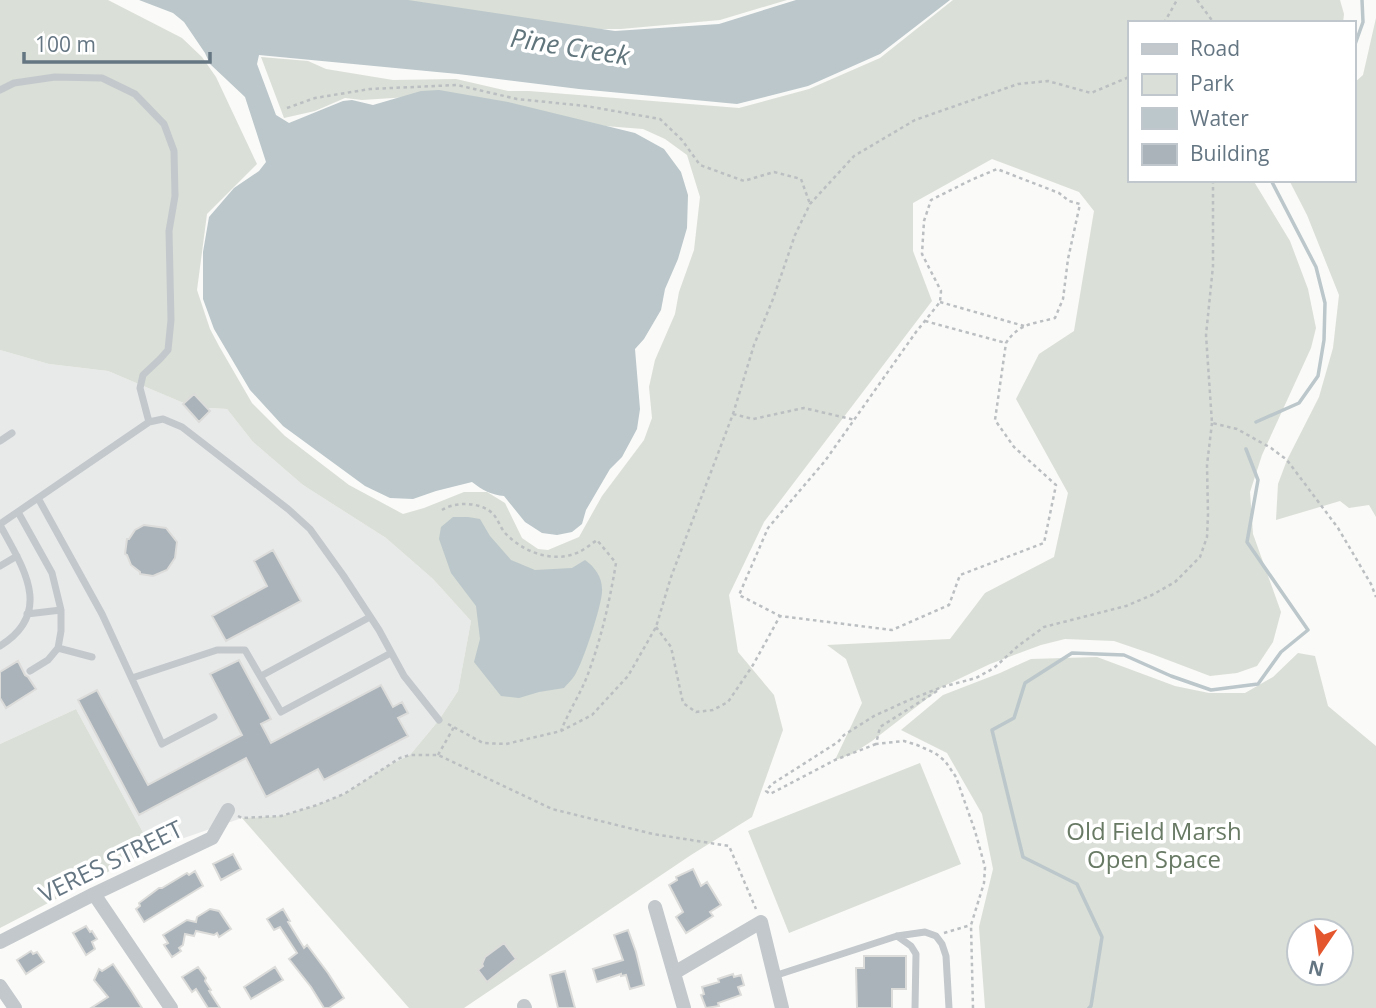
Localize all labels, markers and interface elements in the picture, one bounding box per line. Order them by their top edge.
water label: Pine Creek [508,19,634,73]
scale bar [24,21,210,65]
legend [1128,21,1355,182]
text: 100 m [35,30,96,58]
text: Road [1190,34,1240,62]
text: Park [1190,69,1234,97]
text: Water [1190,104,1249,132]
text: Building [1190,139,1269,167]
street label: VERES STREET [33,812,188,910]
park label: Old Field Marsh Open Space [1066,814,1242,875]
north arrow [1285,917,1355,987]
text: N [1306,954,1327,983]

